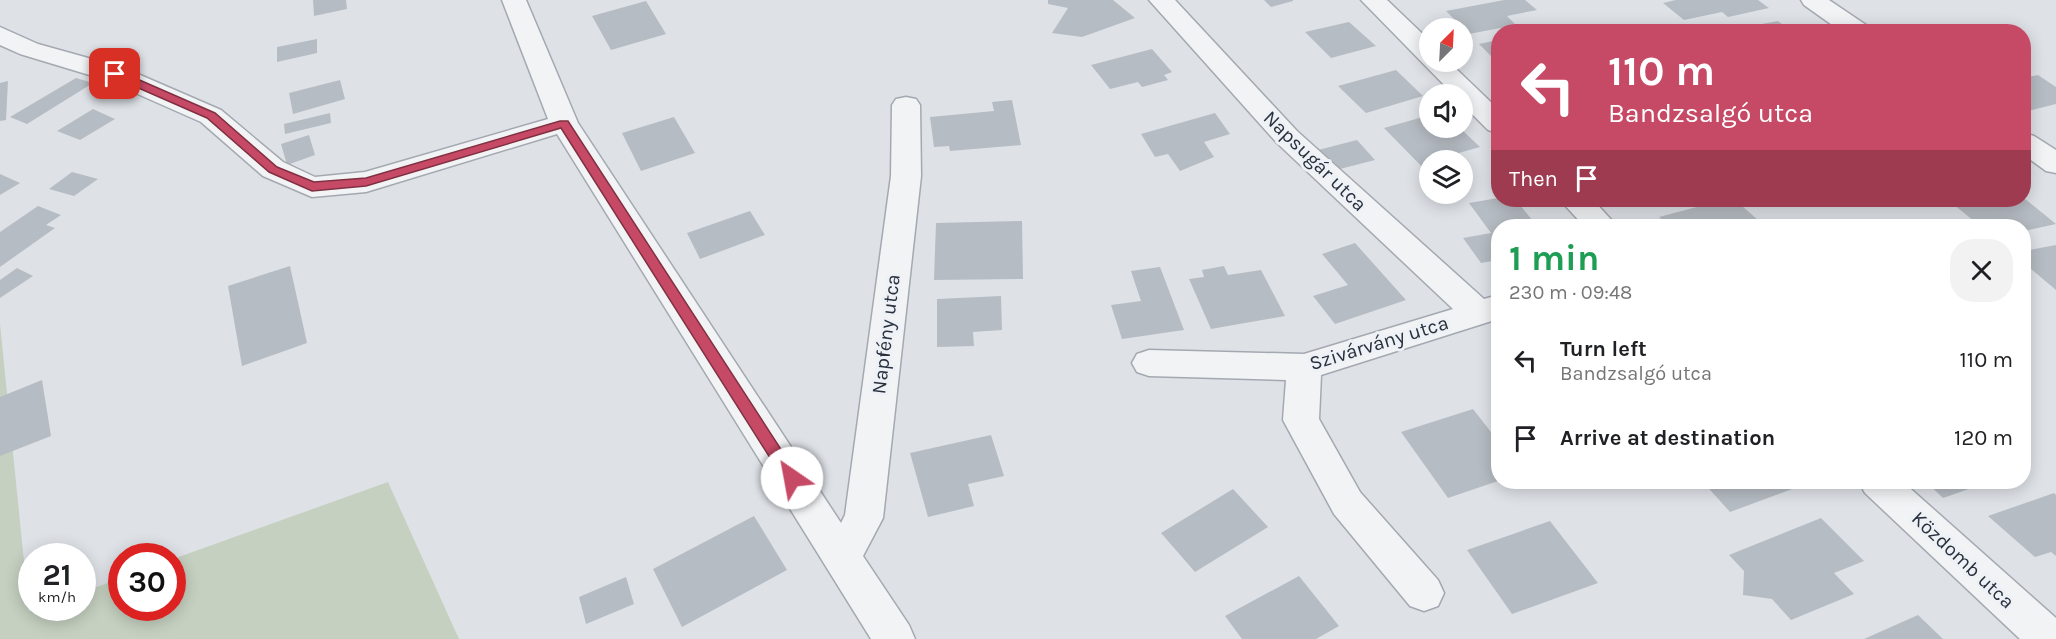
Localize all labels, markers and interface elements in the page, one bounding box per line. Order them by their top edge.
north arrow [1419,18,1473,72]
map controls [1419,18,1473,204]
text: 110 m [1608,46,1715,96]
pin [89,48,140,99]
icon: left [1509,48,1587,126]
icon: arrive [98,57,131,90]
button: sound [1419,84,1473,138]
text: Bandzsalgó utca [1608,97,1813,129]
street label: Napsugár utca [1259,106,1371,216]
button: layers [1419,150,1473,204]
icon: arrive [1570,162,1603,195]
text: Then [1509,166,1558,192]
text: 1 min [1509,237,1599,279]
button: close [1950,239,2013,302]
street label: Napfény utca [867,273,905,395]
text: 230 m · 09:48 [1509,281,1632,304]
street label: Szivárvány utca [1307,311,1451,375]
text: Turn left [1560,336,1647,362]
icon: left [1509,344,1542,377]
text: 110 m [1960,347,2013,373]
text: Bandzsalgó utca [1560,362,1712,385]
icon: arrive [1509,422,1542,455]
text: Arrive at destination [1560,425,1775,451]
text: 120 m [1954,425,2013,451]
position arrow [760,446,824,510]
street label: Közdomb utca [1907,507,2019,613]
speed limit sign: 30 [108,543,186,621]
text: 21 [43,557,71,593]
text: km/h [38,588,76,606]

